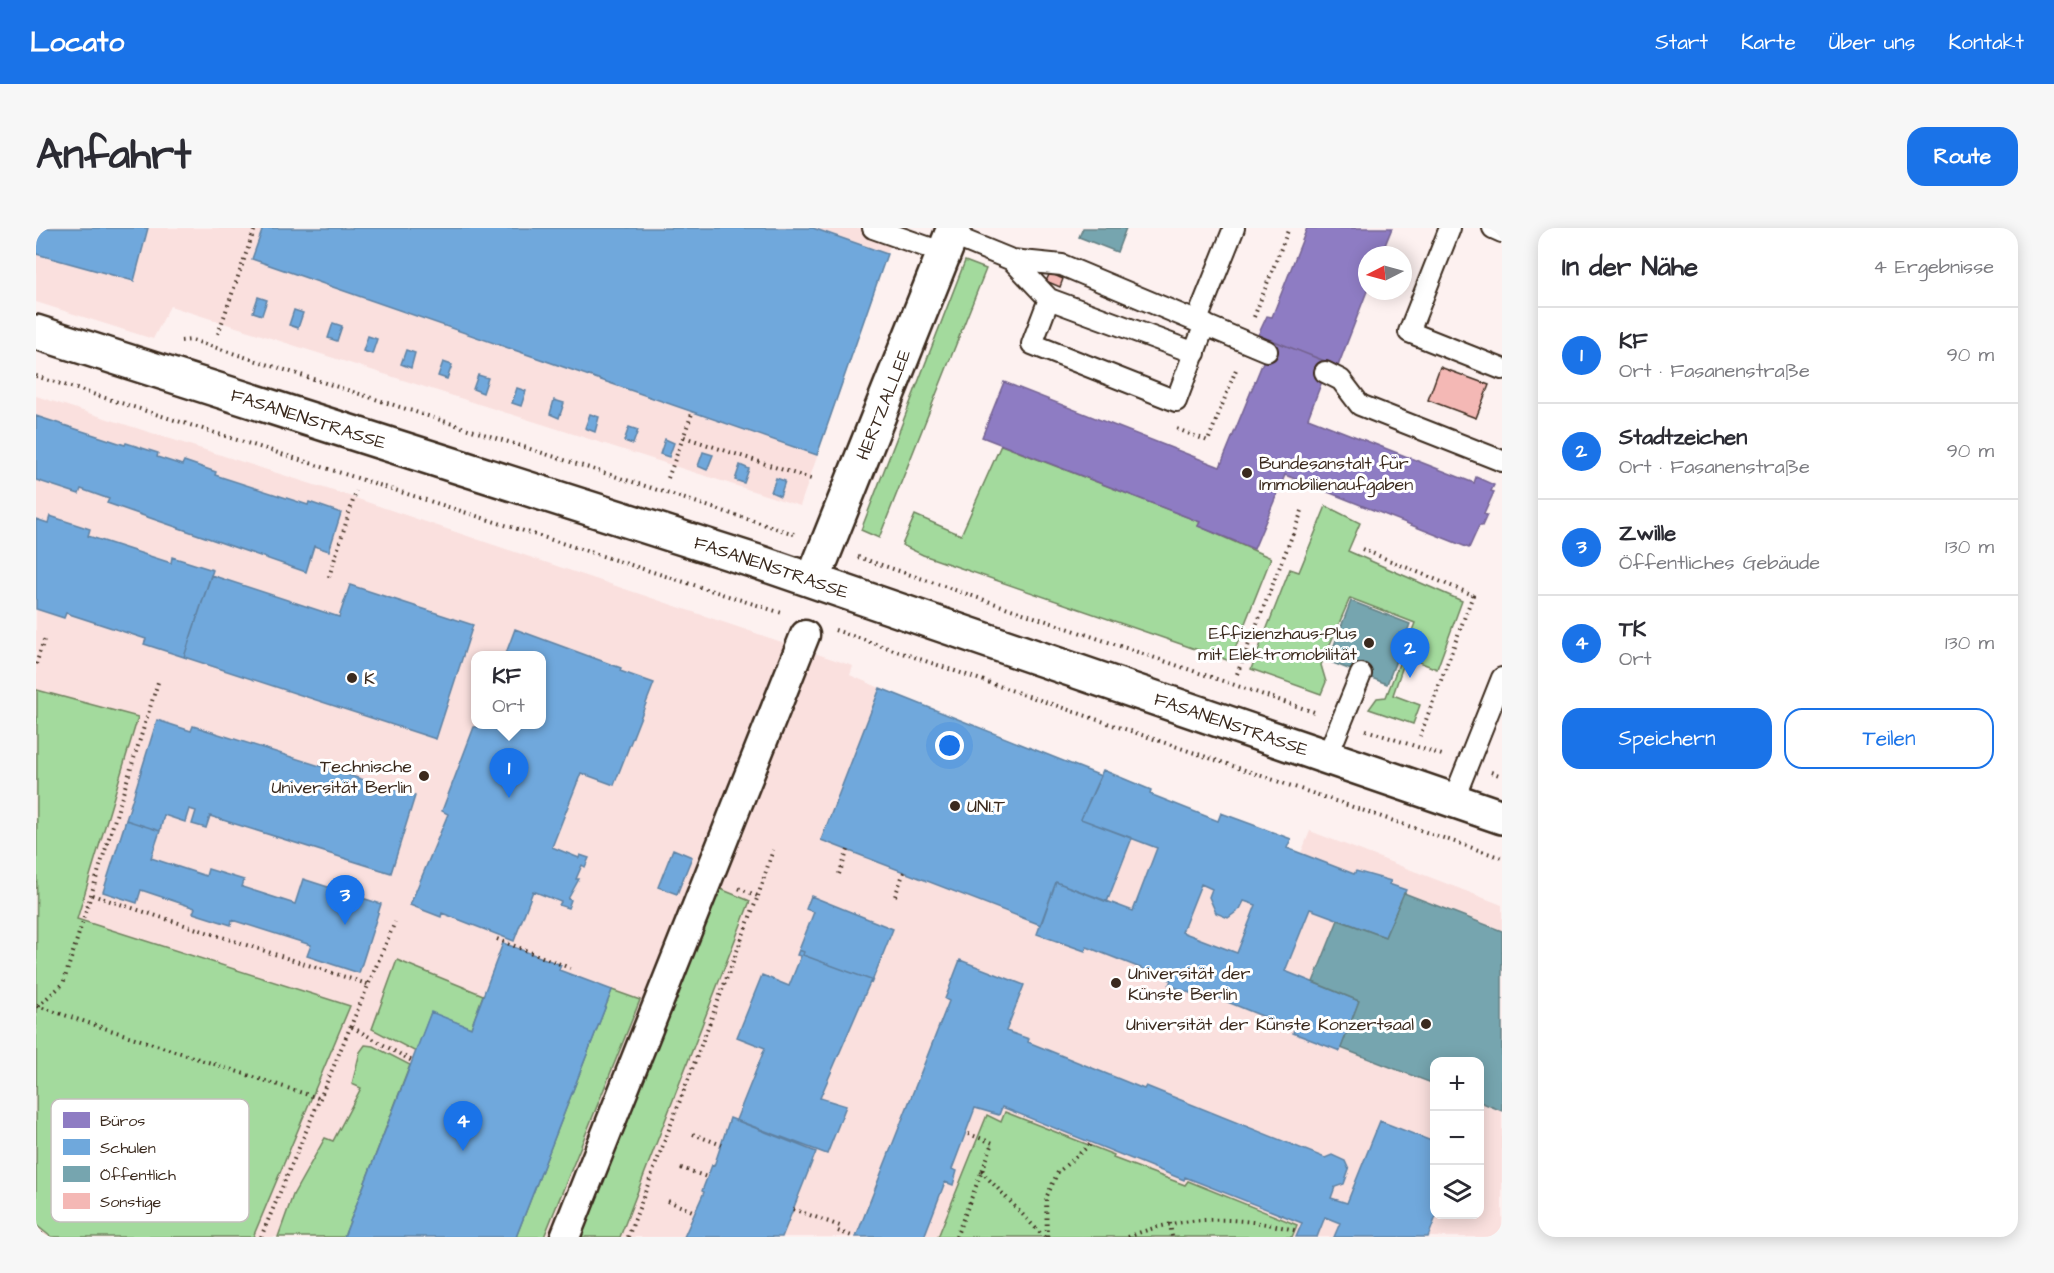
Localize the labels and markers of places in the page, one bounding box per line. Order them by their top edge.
place label: Bundesanstalt für Immobilienaufgaben [1259,451,1413,498]
marker: Bundesanstalt für Immobilienaufgaben [1240,466,1254,480]
place label: Effizienzhaus-Plus mit Elektromobilität [1198,621,1358,667]
pin: 2 [1390,628,1430,678]
marker: Effizienzhaus-Plus mit Elektromobilität [1362,636,1376,650]
place label: K [364,666,375,691]
marker: K [345,671,359,685]
pin: 1 [490,748,528,798]
place label: Technische Universität Berlin [271,754,412,800]
marker: Technische Universität Berlin [417,769,431,783]
place label: UNI.T [967,794,1006,819]
marker: UNI.T [948,799,962,813]
pin: 3 [326,876,364,925]
place label: Universität der Künste Berlin [1128,961,1250,1007]
marker: Universität der Künste Berlin [1109,976,1123,990]
place label: Universität der Künste Konzertsaal [1126,1012,1414,1037]
marker: Universität der Künste Konzertsaal [1419,1017,1433,1031]
pin: 4 [444,1102,482,1151]

